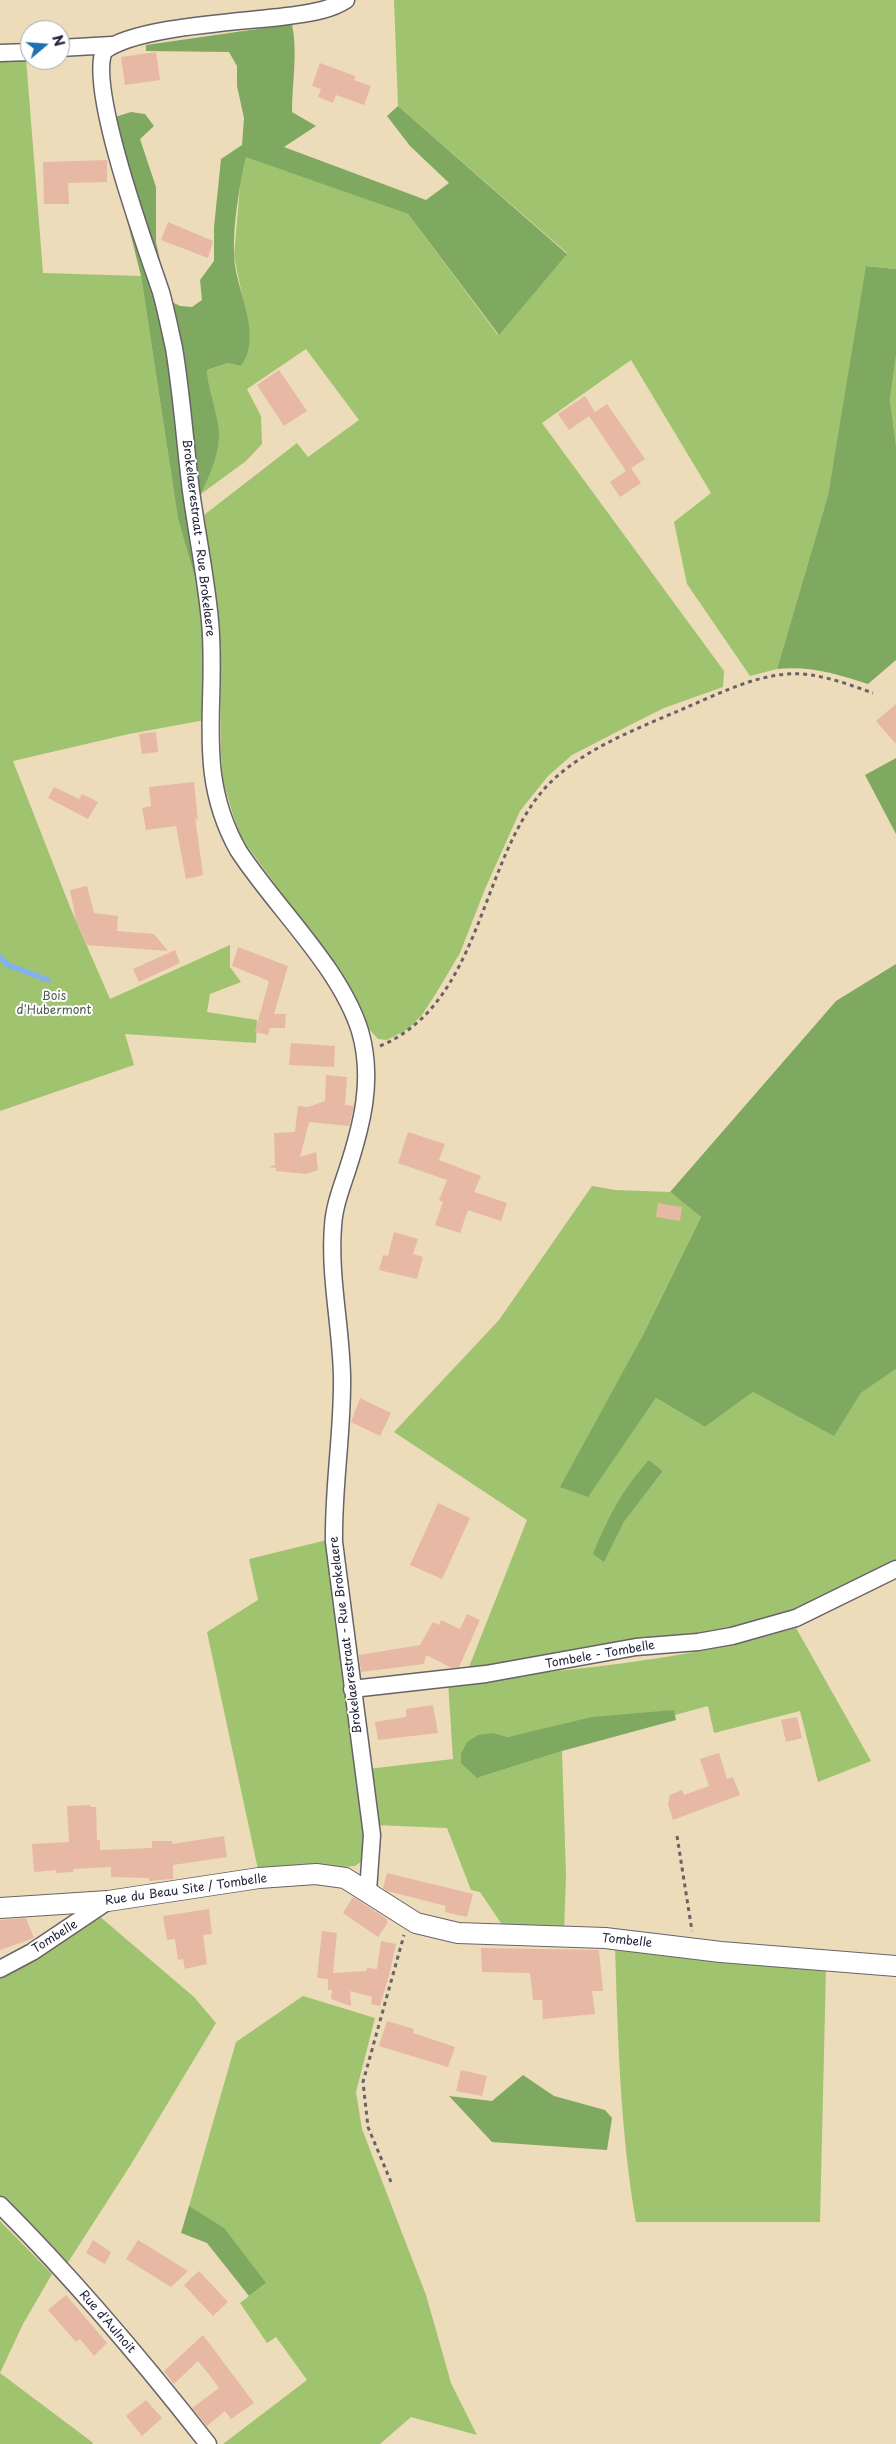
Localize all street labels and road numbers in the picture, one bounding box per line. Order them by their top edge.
street label: Brokelaerestraat - Rue Brokelaere [179,439,217,637]
street label: Brokelaerestraat - Rue Brokelaere [327,1536,365,1734]
street label: Tombele - Tombelle [544,1638,656,1672]
street label: Rue du Beau Site / Tombelle [104,1871,268,1909]
street label: Tombelle [30,1918,80,1956]
street label: Tombelle [601,1931,653,1951]
street label: Rue d'Aulnoit [76,2288,138,2356]

